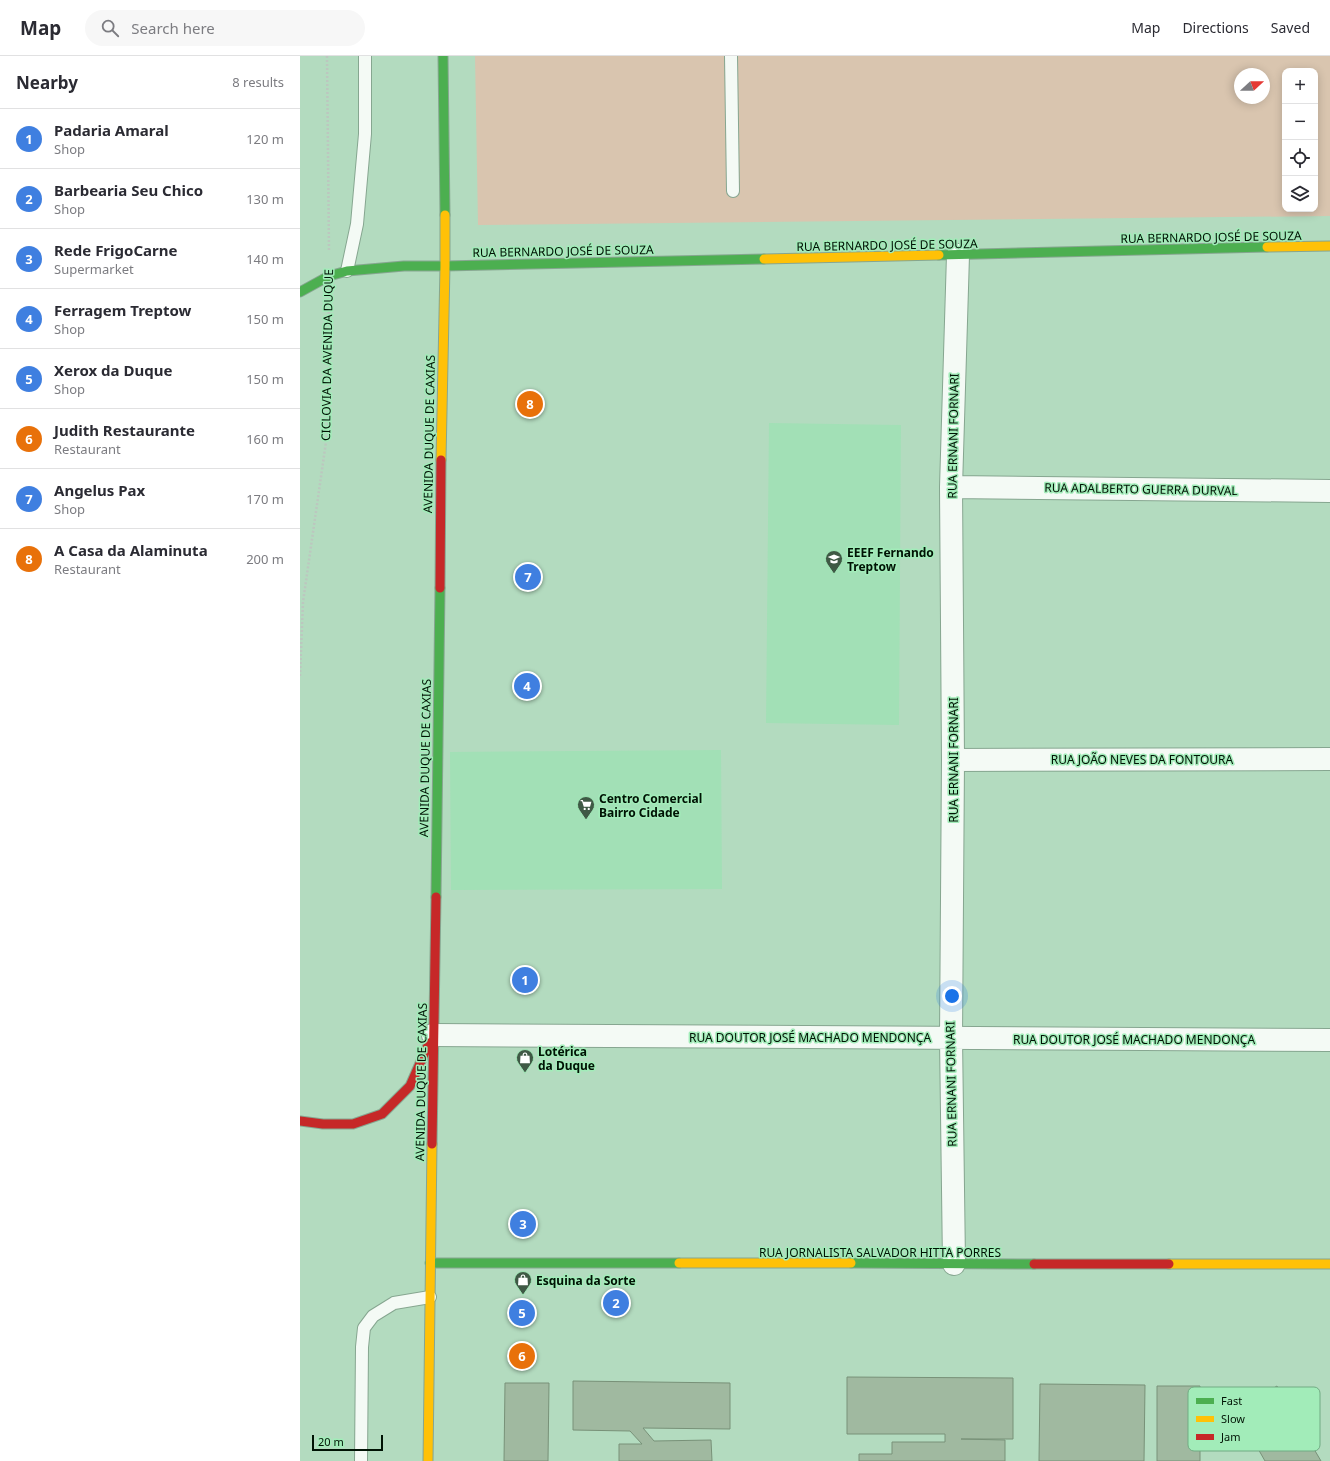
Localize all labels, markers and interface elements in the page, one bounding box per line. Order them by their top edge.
search box [85,10,365,46]
text: Map [20,15,61,41]
icon: search [99,17,121,39]
text: Search here [131,18,215,38]
text: Map [1131,18,1160,37]
text: Directions [1182,18,1249,37]
text: Saved [1271,18,1310,37]
north arrow [1234,68,1270,104]
map controls [1282,68,1318,212]
button: + [1282,68,1318,104]
text: Nearby [16,71,78,94]
text: 8 results [232,73,284,91]
button: − [1282,104,1318,140]
text: Padaria Amaral [54,120,169,140]
text: 1 [25,130,33,148]
text: 120 m [246,130,284,148]
text: Shop [54,140,85,158]
button: locate [1282,140,1318,176]
button: layers [1282,176,1318,212]
text: Barbearia Seu Chico [54,180,203,200]
text: 2 [25,190,33,208]
text: 130 m [246,190,284,208]
text: Shop [54,200,85,218]
street label: RUA BERNARDO JOSÉ DE SOUZA [1120,227,1302,247]
street label: RUA BERNARDO JOSÉ DE SOUZA [796,235,978,255]
text: Rede FrigoCarne [54,240,177,260]
street label: RUA BERNARDO JOSÉ DE SOUZA [472,241,654,261]
text: 3 [25,250,33,268]
text: 140 m [246,250,284,268]
text: Supermarket [54,260,134,278]
street label: CICLOVIA DA AVENIDA DUQUE [317,269,337,441]
text: Ferragem Treptow [54,300,191,320]
text: 4 [25,310,33,328]
text: 150 m [246,310,284,328]
text: Shop [54,320,85,338]
street label: AVENIDA DUQUE DE CAXIAS [419,354,439,513]
text: Xerox da Duque [54,360,172,380]
text: 5 [25,370,33,388]
text: 150 m [246,370,284,388]
street label: RUA ERNANI FORNARI [943,373,963,499]
text: Shop [54,380,85,398]
pin: 8 [517,389,543,419]
text: Judith Restaurante [54,420,195,440]
text: 6 [25,430,33,448]
text: 160 m [246,430,284,448]
text: Restaurant [54,440,121,458]
street label: RUA ADALBERTO GUERRA DURVAL [1044,479,1238,499]
text: Angelus Pax [54,480,145,500]
text: 7 [25,490,33,508]
text: 170 m [246,490,284,508]
text: Shop [54,500,85,518]
text: A Casa da Alaminuta [54,540,208,560]
place label: EEEF Fernando Treptow [847,544,934,575]
school or university icon: EEEF Fernando Treptow [824,549,844,574]
text: 8 [25,550,33,568]
text: 200 m [246,550,284,568]
text: Restaurant [54,560,121,578]
pin: 7 [515,562,541,592]
pin: 4 [514,671,540,701]
street label: AVENIDA DUQUE DE CAXIAS [415,678,435,837]
street label: RUA ERNANI FORNARI [945,697,962,823]
street label: RUA JOÃO NEVES DA FONTOURA [1051,751,1234,768]
place label: Centro Comercial Bairro Cidade [599,790,702,821]
supermarket icon: Centro Comercial Bairro Cidade [576,795,596,820]
pin: 1 [512,965,538,995]
your location [942,986,962,1006]
street label: AVENIDA DUQUE DE CAXIAS [411,1002,431,1161]
street label: RUA ERNANI FORNARI [941,1021,961,1147]
street label: RUA DOUTOR JOSÉ MACHADO MENDONÇA [689,1029,931,1046]
street label: RUA DOUTOR JOSÉ MACHADO MENDONÇA [1013,1031,1255,1048]
place label: Lotérica da Duque [538,1043,595,1074]
shop icon: Lotérica da Duque [515,1048,535,1073]
pin: 3 [510,1209,536,1239]
street label: RUA JORNALISTA SALVADOR HITTA PORRES [759,1244,1001,1261]
shop icon: Esquina da Sorte [513,1270,533,1295]
place label: Esquina da Sorte [536,1272,636,1289]
pin: 2 [603,1288,629,1318]
pin: 5 [509,1298,535,1328]
pin: 6 [509,1341,535,1371]
legend [1188,1387,1320,1451]
text: Fast [1221,1393,1242,1408]
text: Slow [1221,1411,1245,1426]
text: Jam [1220,1429,1240,1444]
scale bar [312,1433,383,1452]
text: 20 m [318,1434,344,1449]

